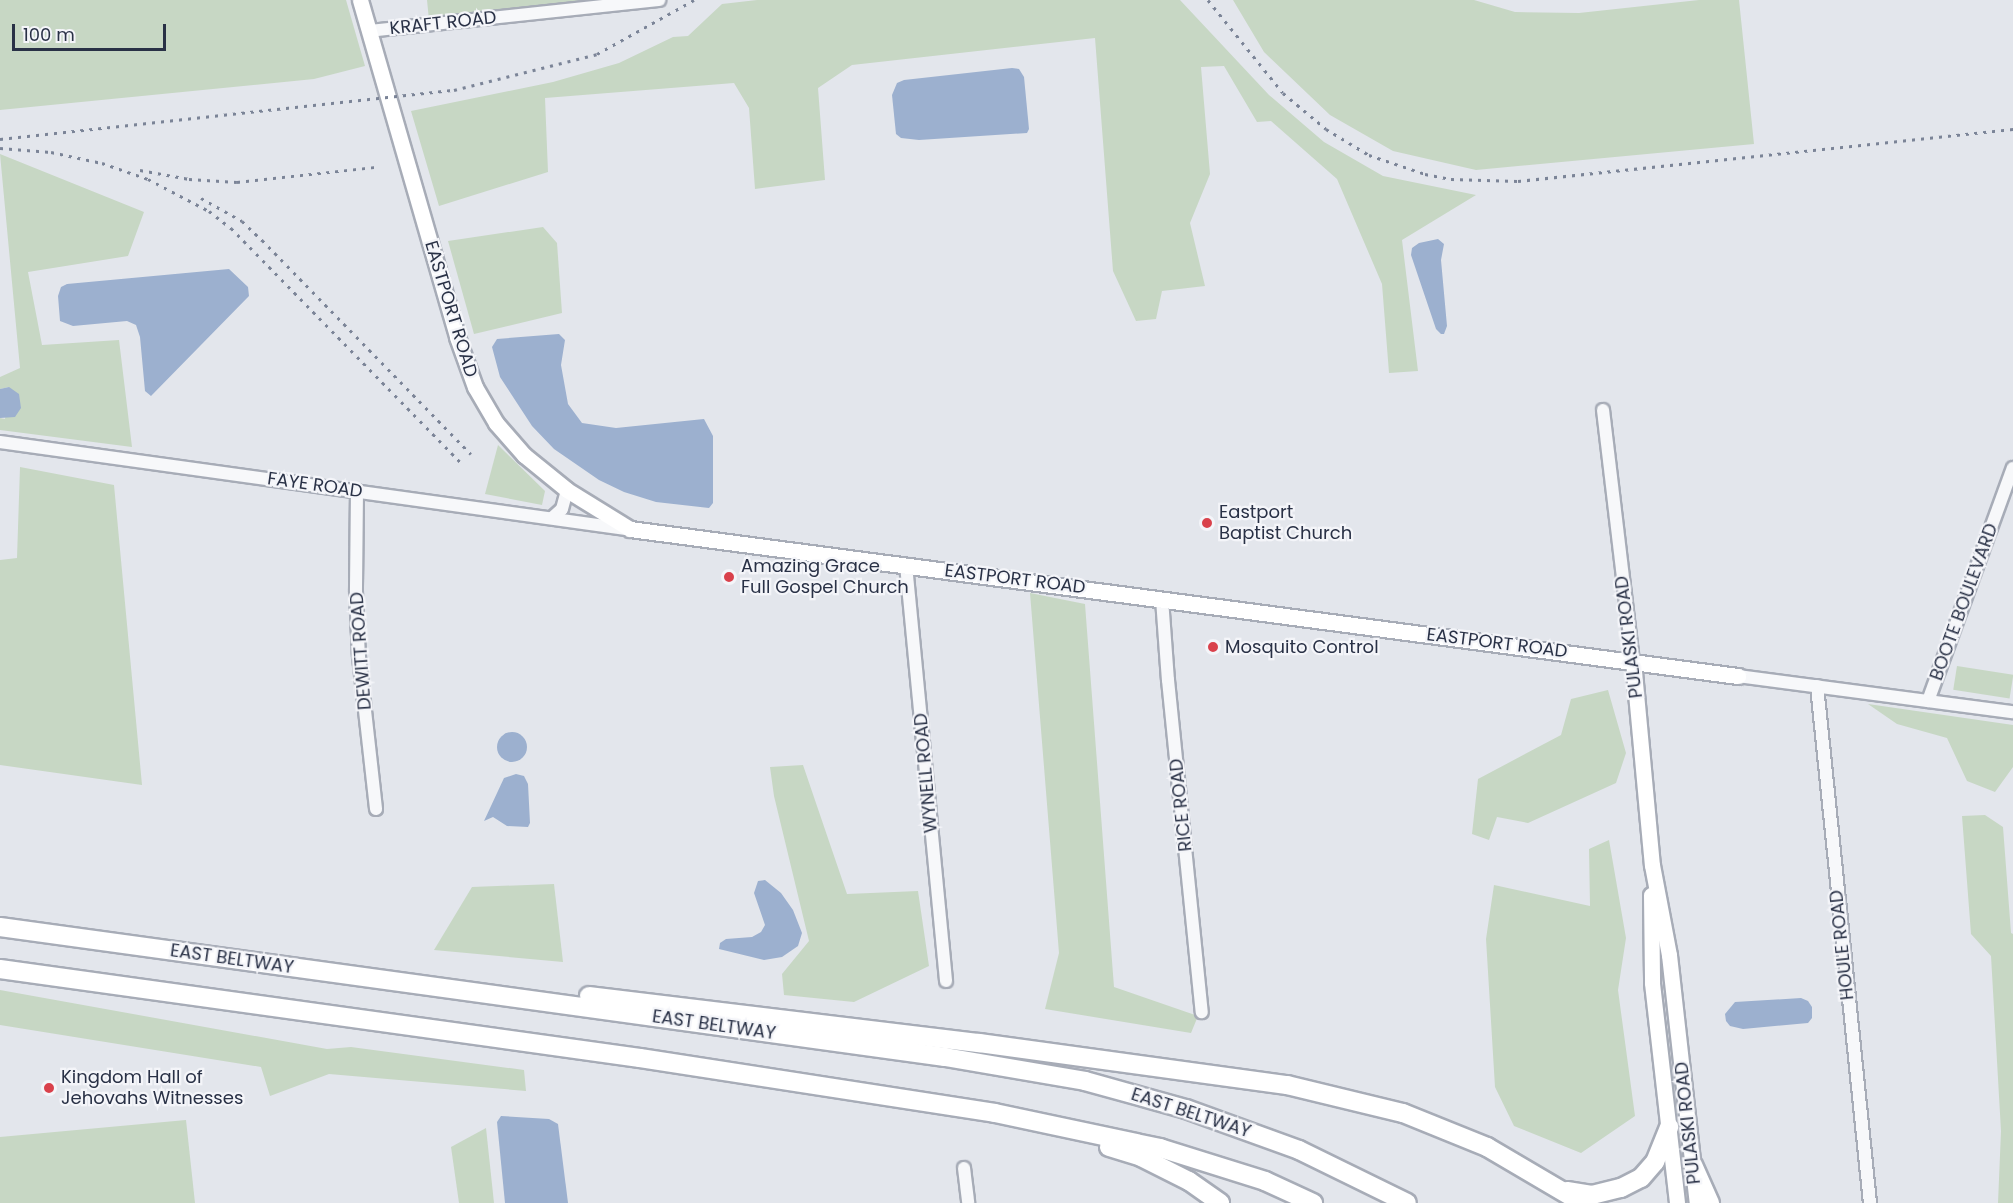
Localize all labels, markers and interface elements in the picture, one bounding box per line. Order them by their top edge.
street label: KRAFT ROAD [388,7,498,39]
scale bar [15,12,170,50]
text: 100 m [23,22,75,47]
street label: EASTPORT ROAD [420,238,482,380]
street label: FAYE ROAD [266,468,364,502]
place label: Eastport Baptist Church [1219,502,1352,544]
marker: Eastport Baptist Church [1200,516,1214,530]
street label: BOOTE BOULEVARD [1926,521,2002,683]
place label: Amazing Grace Full Gospel Church [741,556,909,598]
street label: EASTPORT ROAD [943,560,1087,598]
marker: Amazing Grace Full Gospel Church [722,570,736,584]
street label: PULASKI ROAD [1611,575,1647,699]
street label: DEWITT ROAD [346,591,376,711]
street label: EASTPORT ROAD [1425,624,1569,662]
place label: Mosquito Control [1225,636,1379,658]
marker: Mosquito Control [1206,640,1220,654]
street label: WYNELL ROAD [910,712,942,834]
street label: RICE ROAD [1165,757,1197,853]
street label: HOULE ROAD [1825,889,1859,1001]
street label: EAST BELTWAY [169,940,295,978]
street label: EAST BELTWAY [651,1006,777,1044]
street label: PULASKI ROAD [1671,1061,1705,1185]
place label: Kingdom Hall of Jehovahs Witnesses [61,1067,243,1110]
marker: Kingdom Hall of Jehovahs Witnesses [42,1081,56,1095]
street label: EAST BELTWAY [1128,1083,1254,1143]

